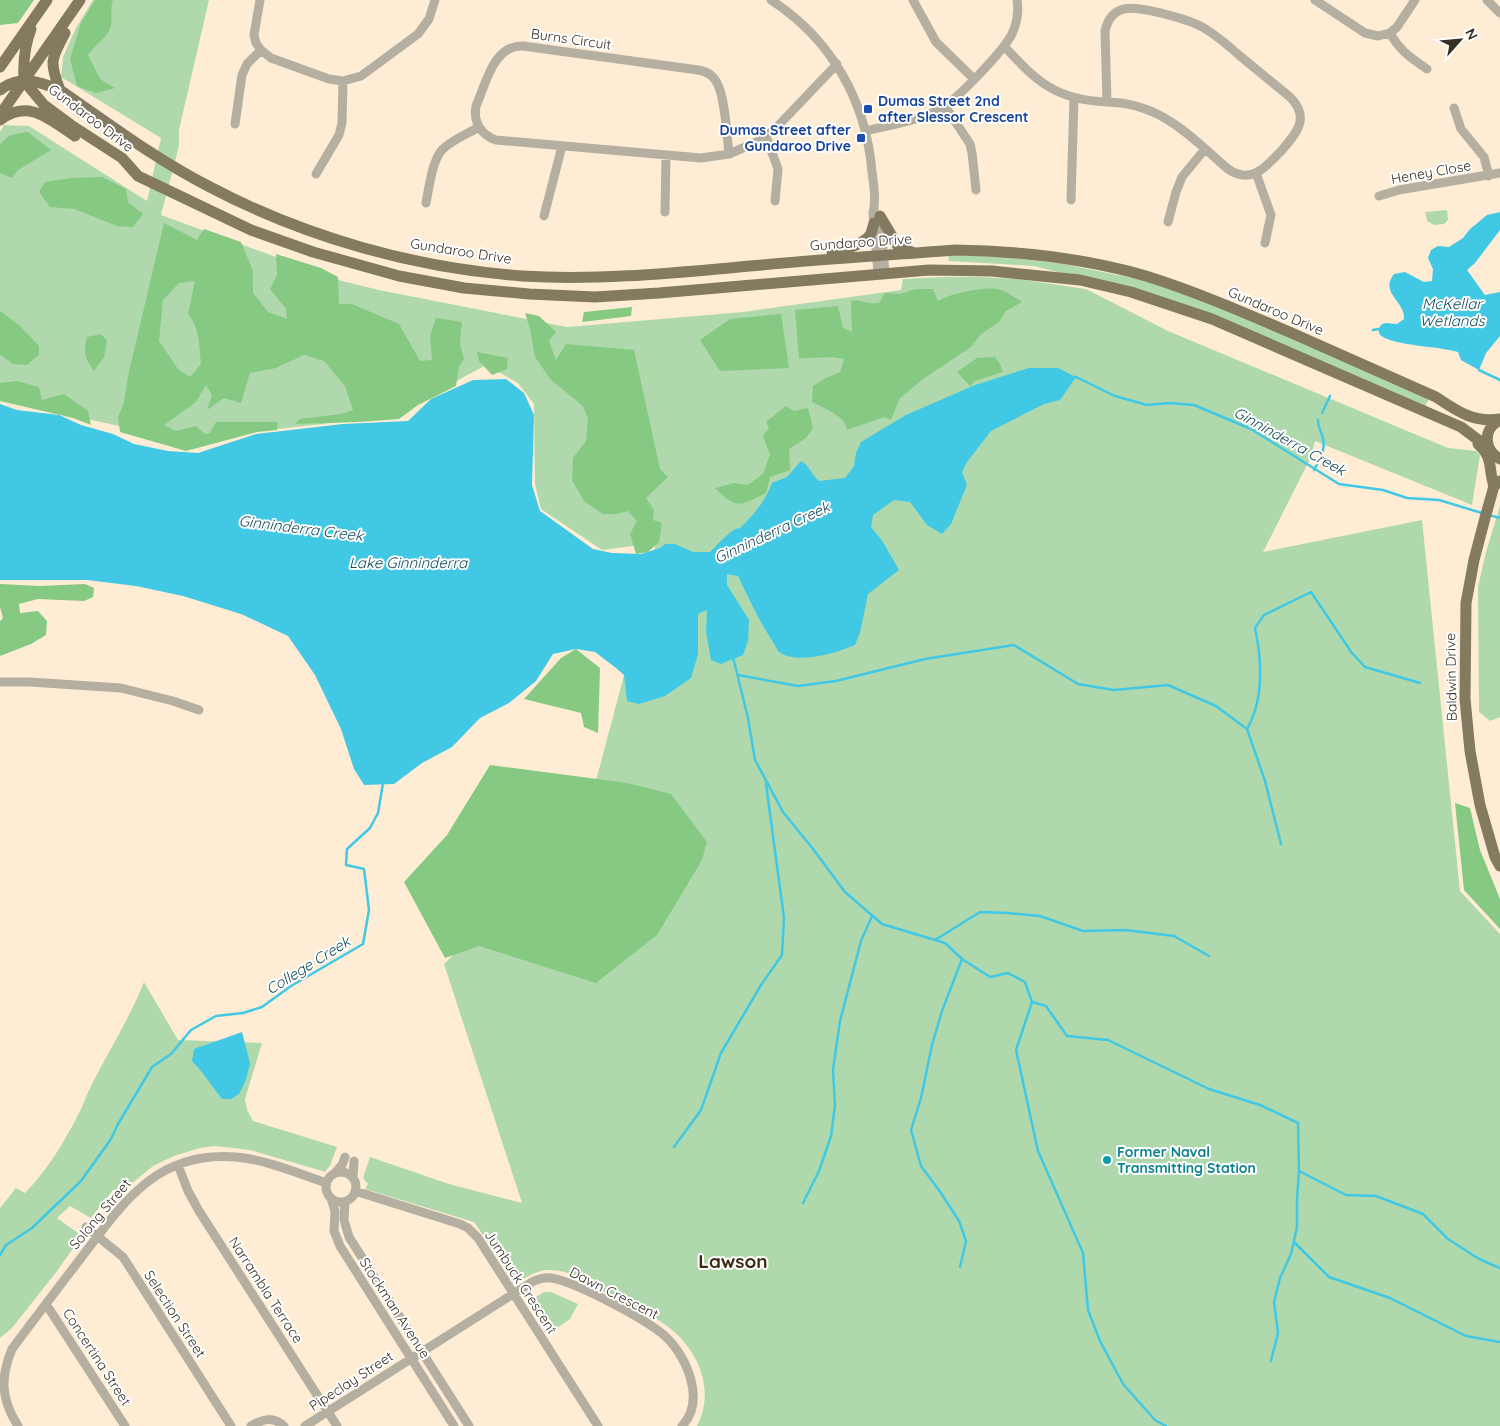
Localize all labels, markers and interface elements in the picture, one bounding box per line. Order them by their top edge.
north arrow [1435,15,1485,65]
street label: Burns Circuit [530,24,613,54]
text: N [1461,25,1482,43]
street label: Gundaroo Drive [45,80,137,156]
place label: Dumas Street 2nd after Slessor Crescent [878,92,1029,126]
marker: Dumas Street 2nd after Slessor Crescent [862,103,874,115]
place label: Dumas Street after Gundaroo Drive [719,121,851,155]
marker: Dumas Street after Gundaroo Drive [855,132,867,144]
street label: Heney Close [1390,156,1472,188]
street label: Gundaroo Drive [809,229,913,255]
street label: Gundaroo Drive [409,234,513,268]
street label: Gundaroo Drive [1225,283,1327,339]
water label: McKellar Wetlands [1419,294,1486,330]
water label: Ginninderra Creek [1231,402,1351,481]
water label: Ginninderra Creek [711,496,835,567]
water label: Ginninderra Creek [238,511,366,545]
water label: Lake Ginninderra [349,553,468,572]
street label: Baldwin Drive [1441,633,1461,721]
water label: College Creek [262,931,355,998]
place label: Former Naval Transmitting Station [1117,1143,1256,1177]
marker: Former Naval Transmitting Station [1101,1154,1113,1166]
street label: Solong Street [65,1175,135,1253]
street label: Jumbuck Crescent [481,1227,561,1338]
street label: Narrambla Terrace [225,1233,307,1347]
district label: Lawson [698,1249,768,1273]
street label: Stockman Avenue [356,1254,434,1362]
street label: Dawn Crescent [566,1263,662,1323]
street label: Selection Street [140,1267,210,1361]
street label: Concertina Street [59,1305,135,1409]
street label: Pipeclay Street [306,1347,397,1415]

